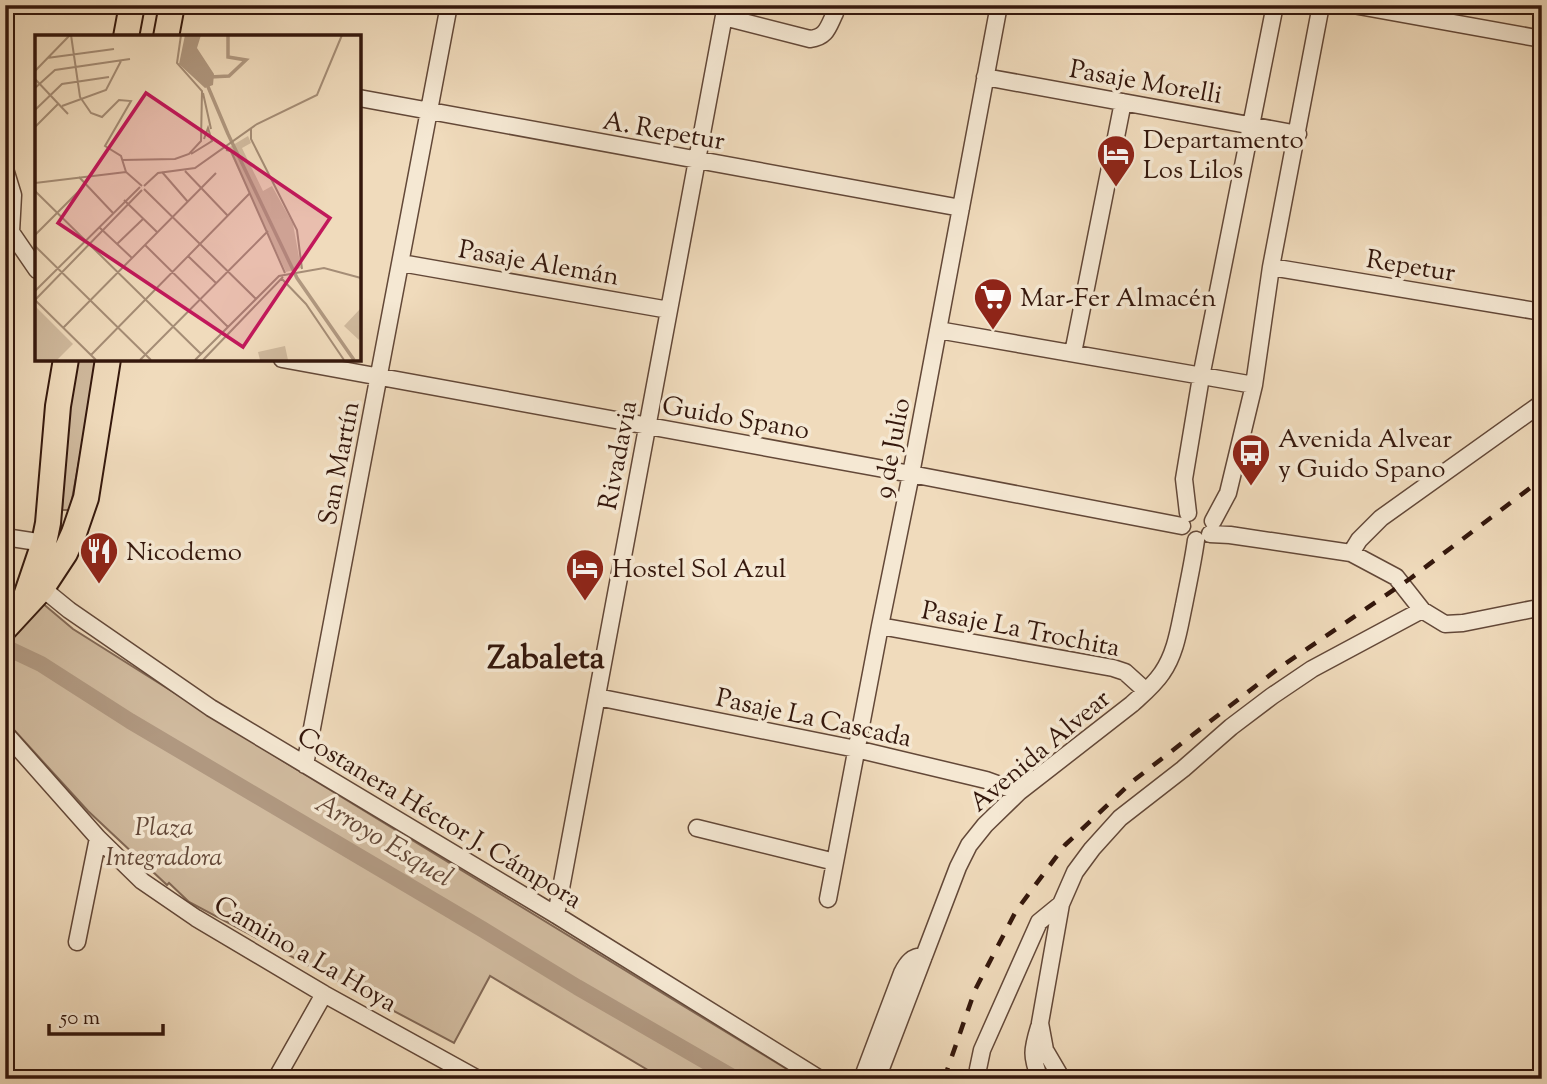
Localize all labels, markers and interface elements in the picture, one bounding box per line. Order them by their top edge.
inset map [35,35,360,360]
street label: Pasaje Morelli [1066,52,1225,115]
street label: A. Repetur [600,104,728,161]
place label: Departamento Los Lilos [1143,123,1304,190]
hotel icon: Departamento Los Lilos [1095,133,1137,188]
street label: Pasaje Alemán [455,232,622,297]
street label: Repetur [1363,242,1458,293]
supermarket icon: Mar-Fer Almacén [972,276,1014,331]
place label: Mar-Fer Almacén [1020,281,1216,318]
street label: Guido Spano [659,388,812,451]
street label: 9 de Julio [866,395,921,502]
street label: San Martín [310,398,371,529]
street label: Rivadavia [591,398,648,513]
place label: Avenida Alvear y Guido Spano [1278,422,1452,489]
bus stop icon: Avenida Alvear y Guido Spano [1230,432,1272,487]
restaurant icon: Nicodemo [78,530,120,585]
place label: Nicodemo [126,535,242,572]
hotel icon: Hostel Sol Azul [564,547,606,602]
place label: Hostel Sol Azul [612,552,786,589]
street label: Pasaje La Trochita [918,593,1123,668]
district label: Zabaleta [487,636,605,684]
street label: Pasaje La Cascada [712,681,915,758]
street label: Avenida Alvear [962,682,1119,822]
street label: Costanera Héctor J. Cámpora [289,719,588,919]
water label: Arroyo Esquel [307,785,460,899]
park label: Plaza Integradora [105,810,223,877]
street label: Camino a La Hoya [206,888,403,1023]
scale bar [49,993,163,1037]
text: 50 m [59,1004,100,1034]

